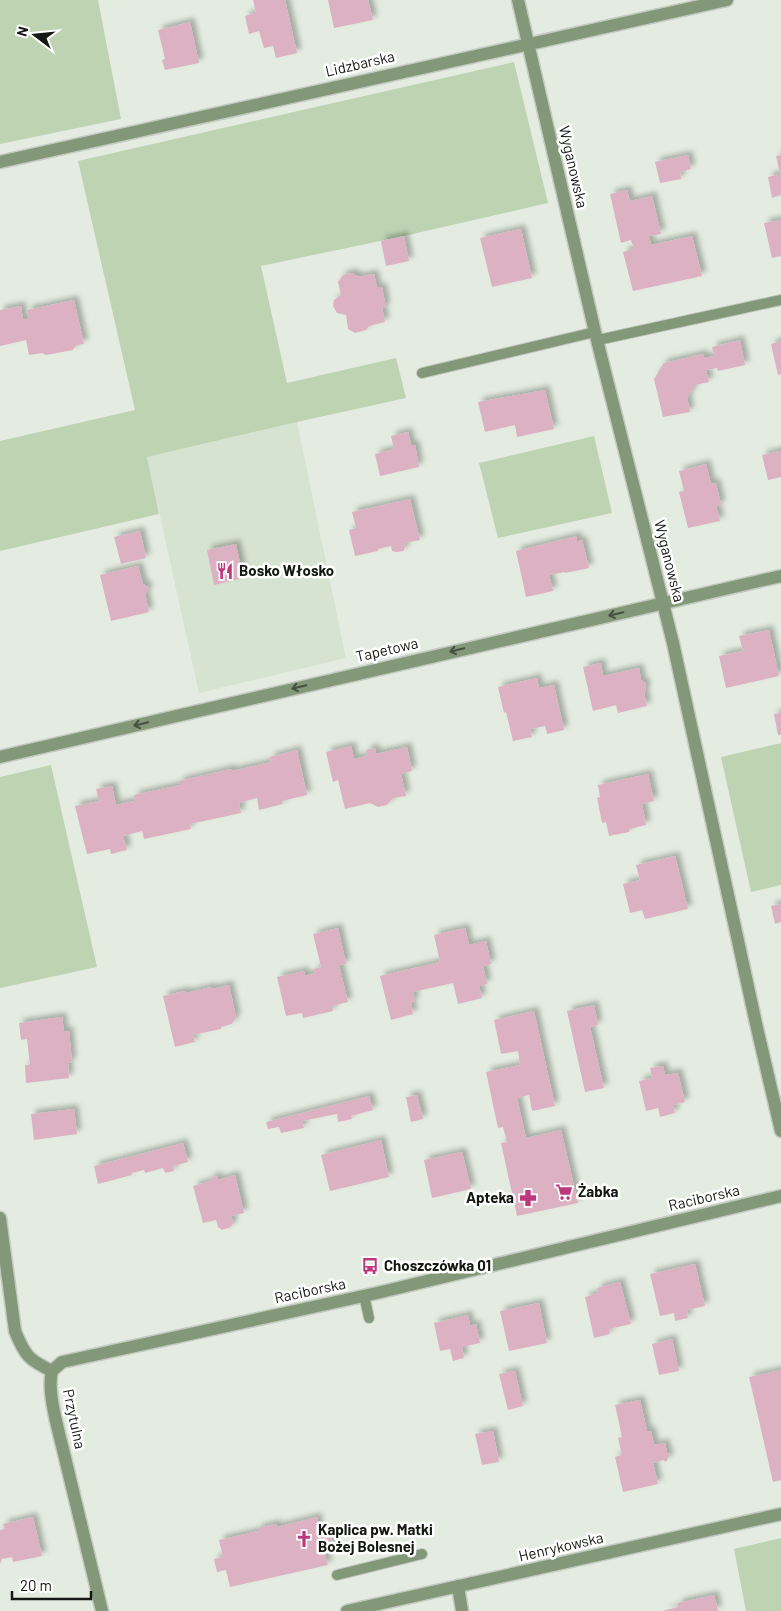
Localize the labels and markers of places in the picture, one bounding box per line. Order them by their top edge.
restaurant icon: Bosko Włosko [215,561,235,581]
place label: Bosko Włosko [239,561,334,579]
supermarket icon: Żabka [554,1182,574,1202]
place label: Żabka [578,1182,618,1200]
place label: Apteka [466,1188,514,1206]
pharmacy icon: Apteka [518,1188,538,1208]
bus stop icon: Choszczówka 01 [360,1256,380,1276]
place label: Choszczówka 01 [384,1256,491,1274]
place label: Kaplica pw. Matki Bożej Bolesnej [318,1520,433,1555]
church icon: Kaplica pw. Matki Bożej Bolesnej [294,1529,314,1549]

